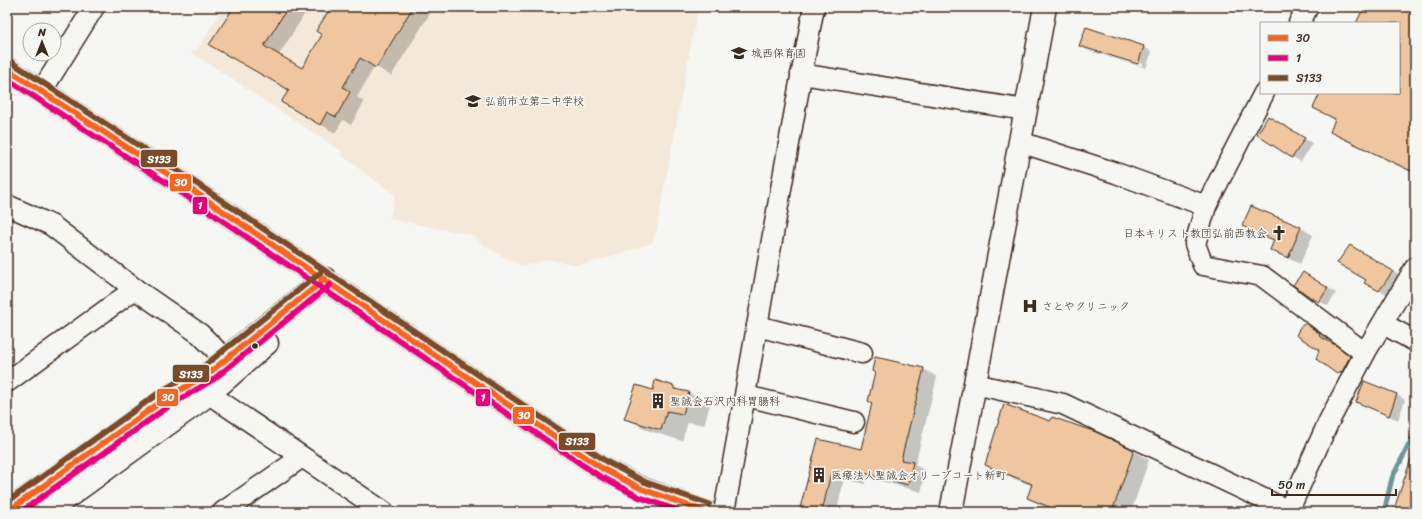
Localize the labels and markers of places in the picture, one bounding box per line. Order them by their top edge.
school or university icon: 城西保育園 [730,44,748,62]
place label: 城西保育園 [751,44,806,63]
school or university icon: 弘前市立第二中学校 [464,92,482,110]
place label: 弘前市立第二中学校 [485,92,584,111]
place label: 日本キリスト教団弘前西教会 [1123,224,1267,243]
church icon: 日本キリスト教団弘前西教会 [1270,224,1288,242]
hospital icon: さとやクリニック [1021,297,1039,315]
place label: さとやクリニック [1042,297,1130,316]
unlabelled marker [250,341,260,351]
building icon: 聖誠会石沢内科胃腸科 [649,392,667,410]
place label: 聖誠会石沢内科胃腸科 [670,392,780,411]
building icon: 医療法人聖誠会オリーブコート新町 [810,466,828,484]
place label: 医療法人聖誠会オリーブコート新町 [831,466,1007,485]

